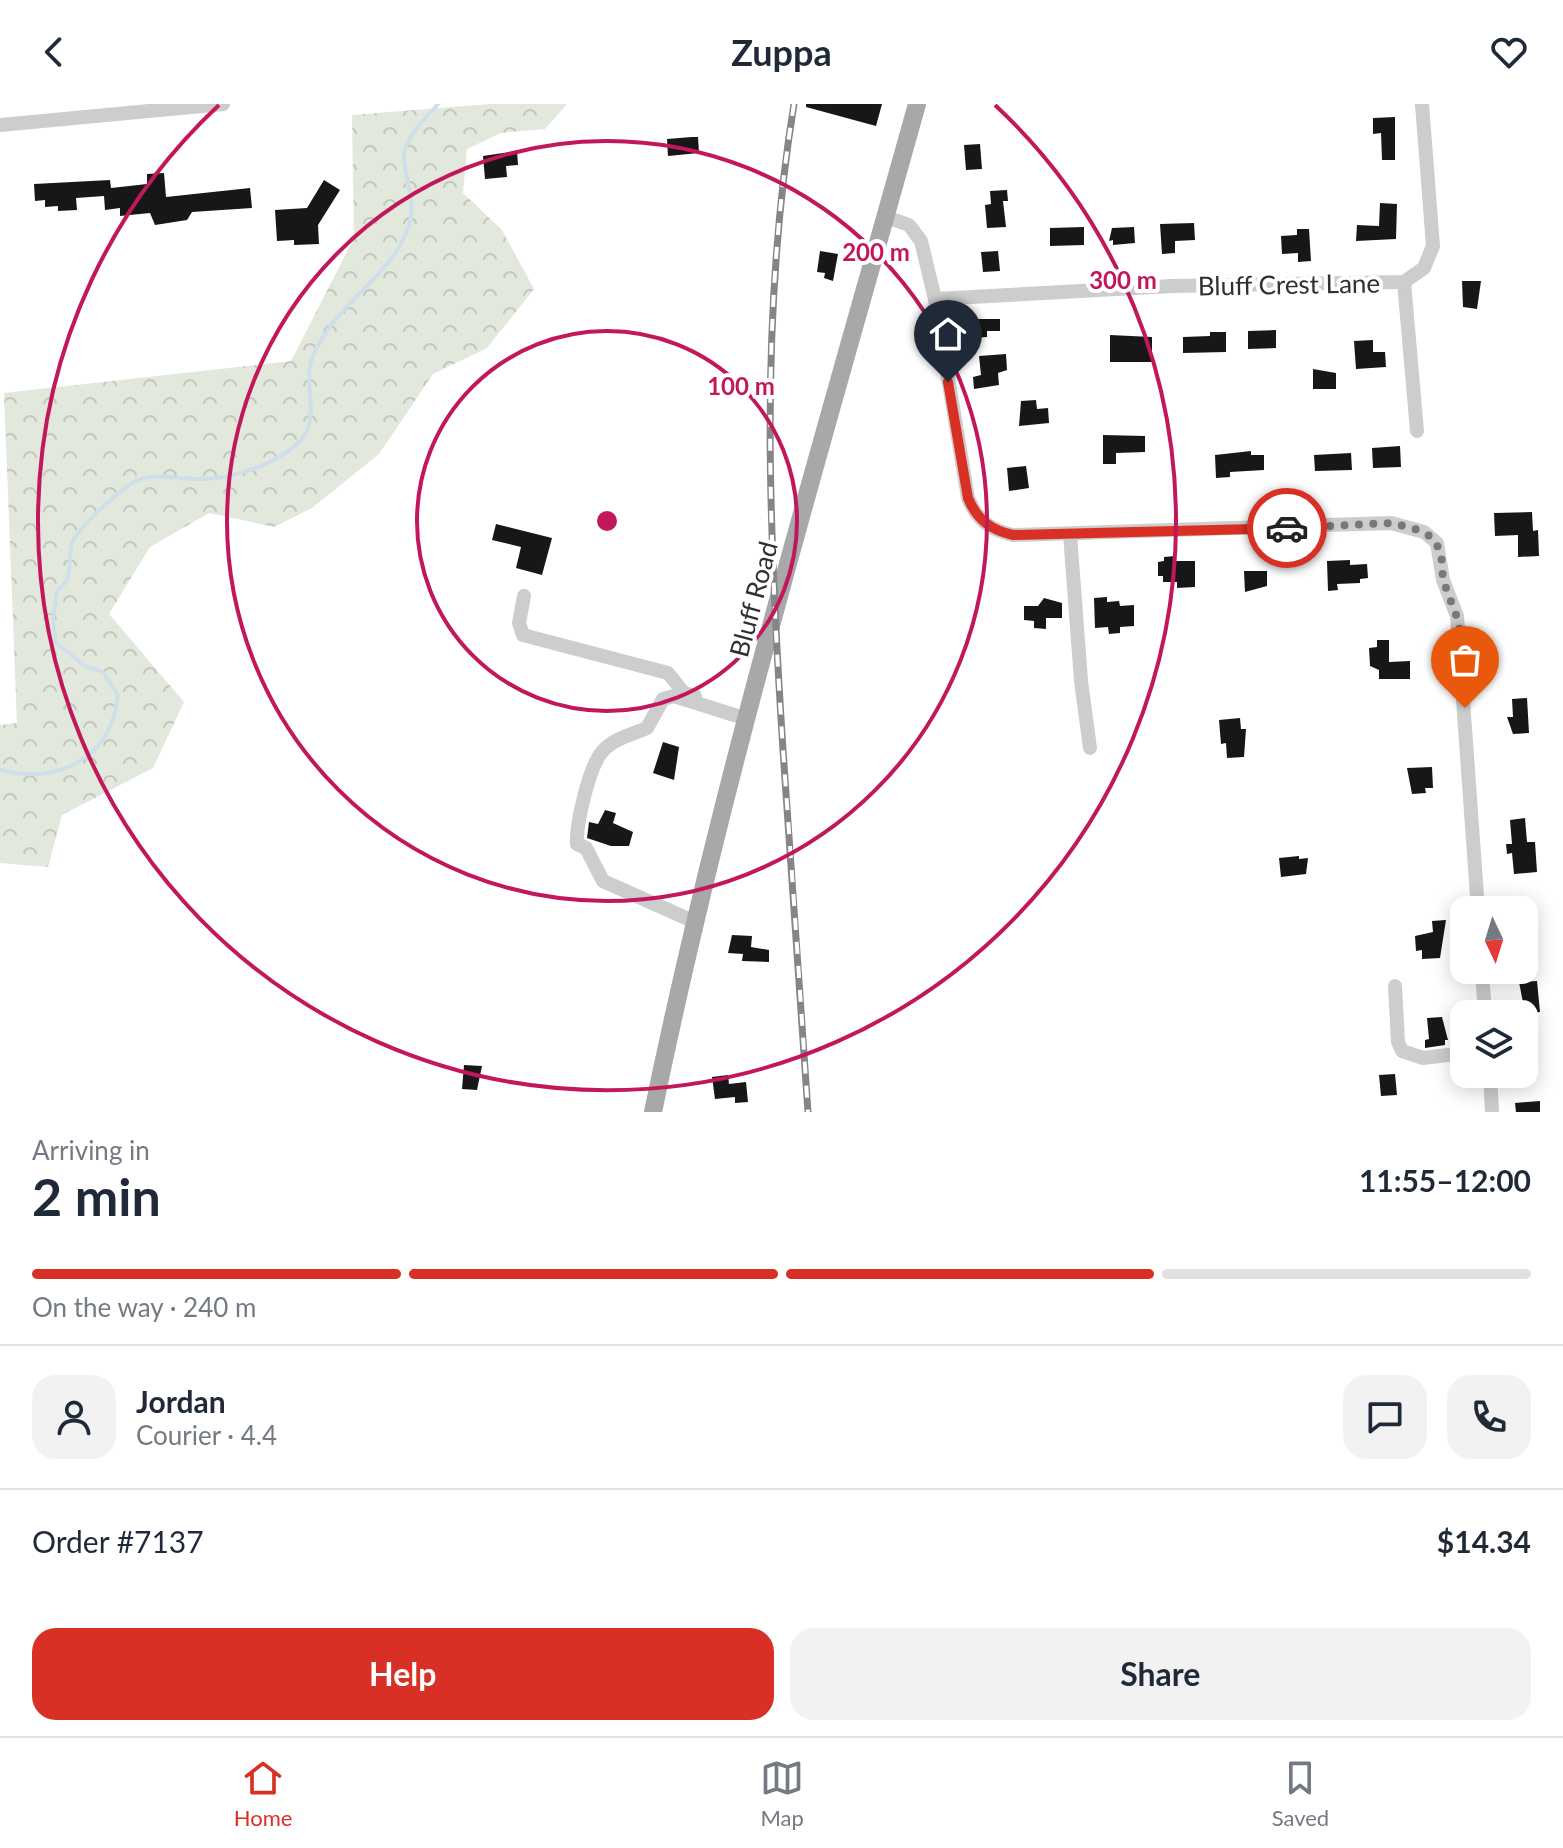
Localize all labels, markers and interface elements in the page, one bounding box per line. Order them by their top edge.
icon: back [32,30,76,74]
text: Zuppa [731,30,832,74]
icon: heart [1487,30,1531,74]
text: 200 m [842,237,910,266]
text: 300 m [1089,265,1157,294]
street label: Bluff Crest Lane [1198,266,1380,302]
pin [914,300,982,382]
icon: home [926,312,970,356]
text: 100 m [707,371,775,400]
courier [1247,488,1327,568]
icon: car [1265,506,1309,550]
centre of rings [593,507,621,535]
street label: Bluff Road [722,538,784,660]
pin [1431,626,1499,708]
icon: bag [1443,638,1487,682]
north arrow [1450,896,1538,984]
map controls [1450,896,1538,1088]
button: layers [1450,1000,1538,1088]
text: Arriving in [32,1134,150,1166]
text: 11:55–12:00 [1359,1162,1531,1198]
text: 2 min [32,1165,161,1227]
text: On the way · 240 m [32,1291,256,1323]
button: person [32,1375,116,1459]
button: chat [1343,1375,1427,1459]
button: phone [1447,1375,1531,1459]
text: Jordan [136,1383,226,1419]
text: Courier · 4.4 [136,1419,277,1451]
text: Order #7137 [32,1523,204,1559]
text: $14.34 [1437,1523,1531,1559]
button: Help [32,1628,774,1720]
button: Share [790,1628,1531,1720]
tab: Home [234,1756,292,1831]
tab: Map [760,1756,804,1831]
tab: Saved [1272,1756,1329,1831]

